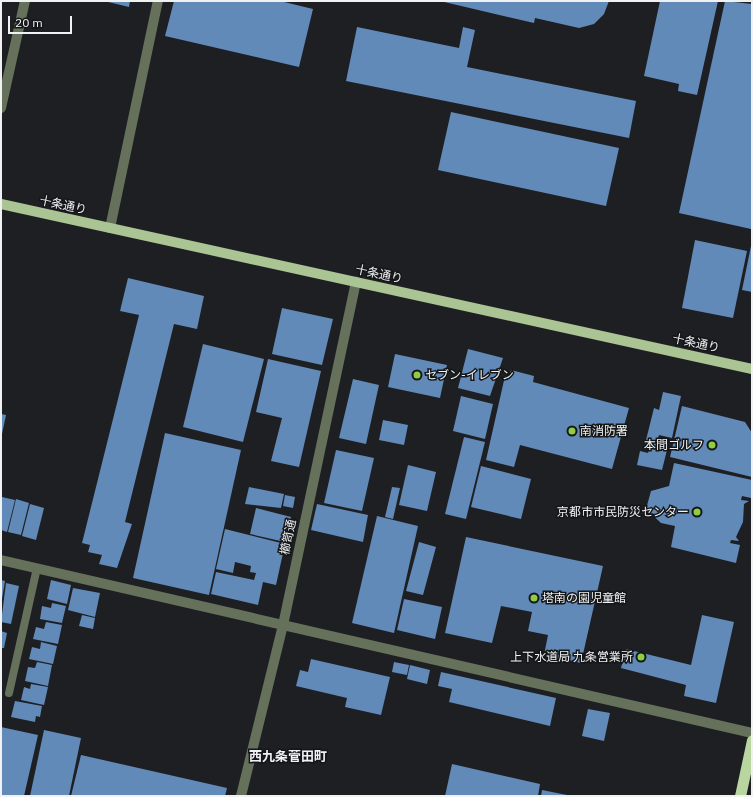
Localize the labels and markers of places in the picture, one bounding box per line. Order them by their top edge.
place label: セブン-イレブン [425,368,514,382]
marker: セブン-イレブン [412,370,422,380]
place label: 南消防署 [580,424,628,438]
marker: 南消防署 [567,426,577,436]
place label: 本間ゴルフ [644,438,704,452]
marker: 本間ゴルフ [707,440,717,450]
place label: 京都市市民防災センター [557,505,689,519]
marker: 京都市市民防災センター [692,507,702,517]
place label: 塔南の園児童館 [542,591,626,605]
marker: 塔南の園児童館 [529,593,539,603]
place label: 上下水道局 九条営業所 [510,650,633,664]
marker: 上下水道局 九条営業所 [636,652,646,662]

